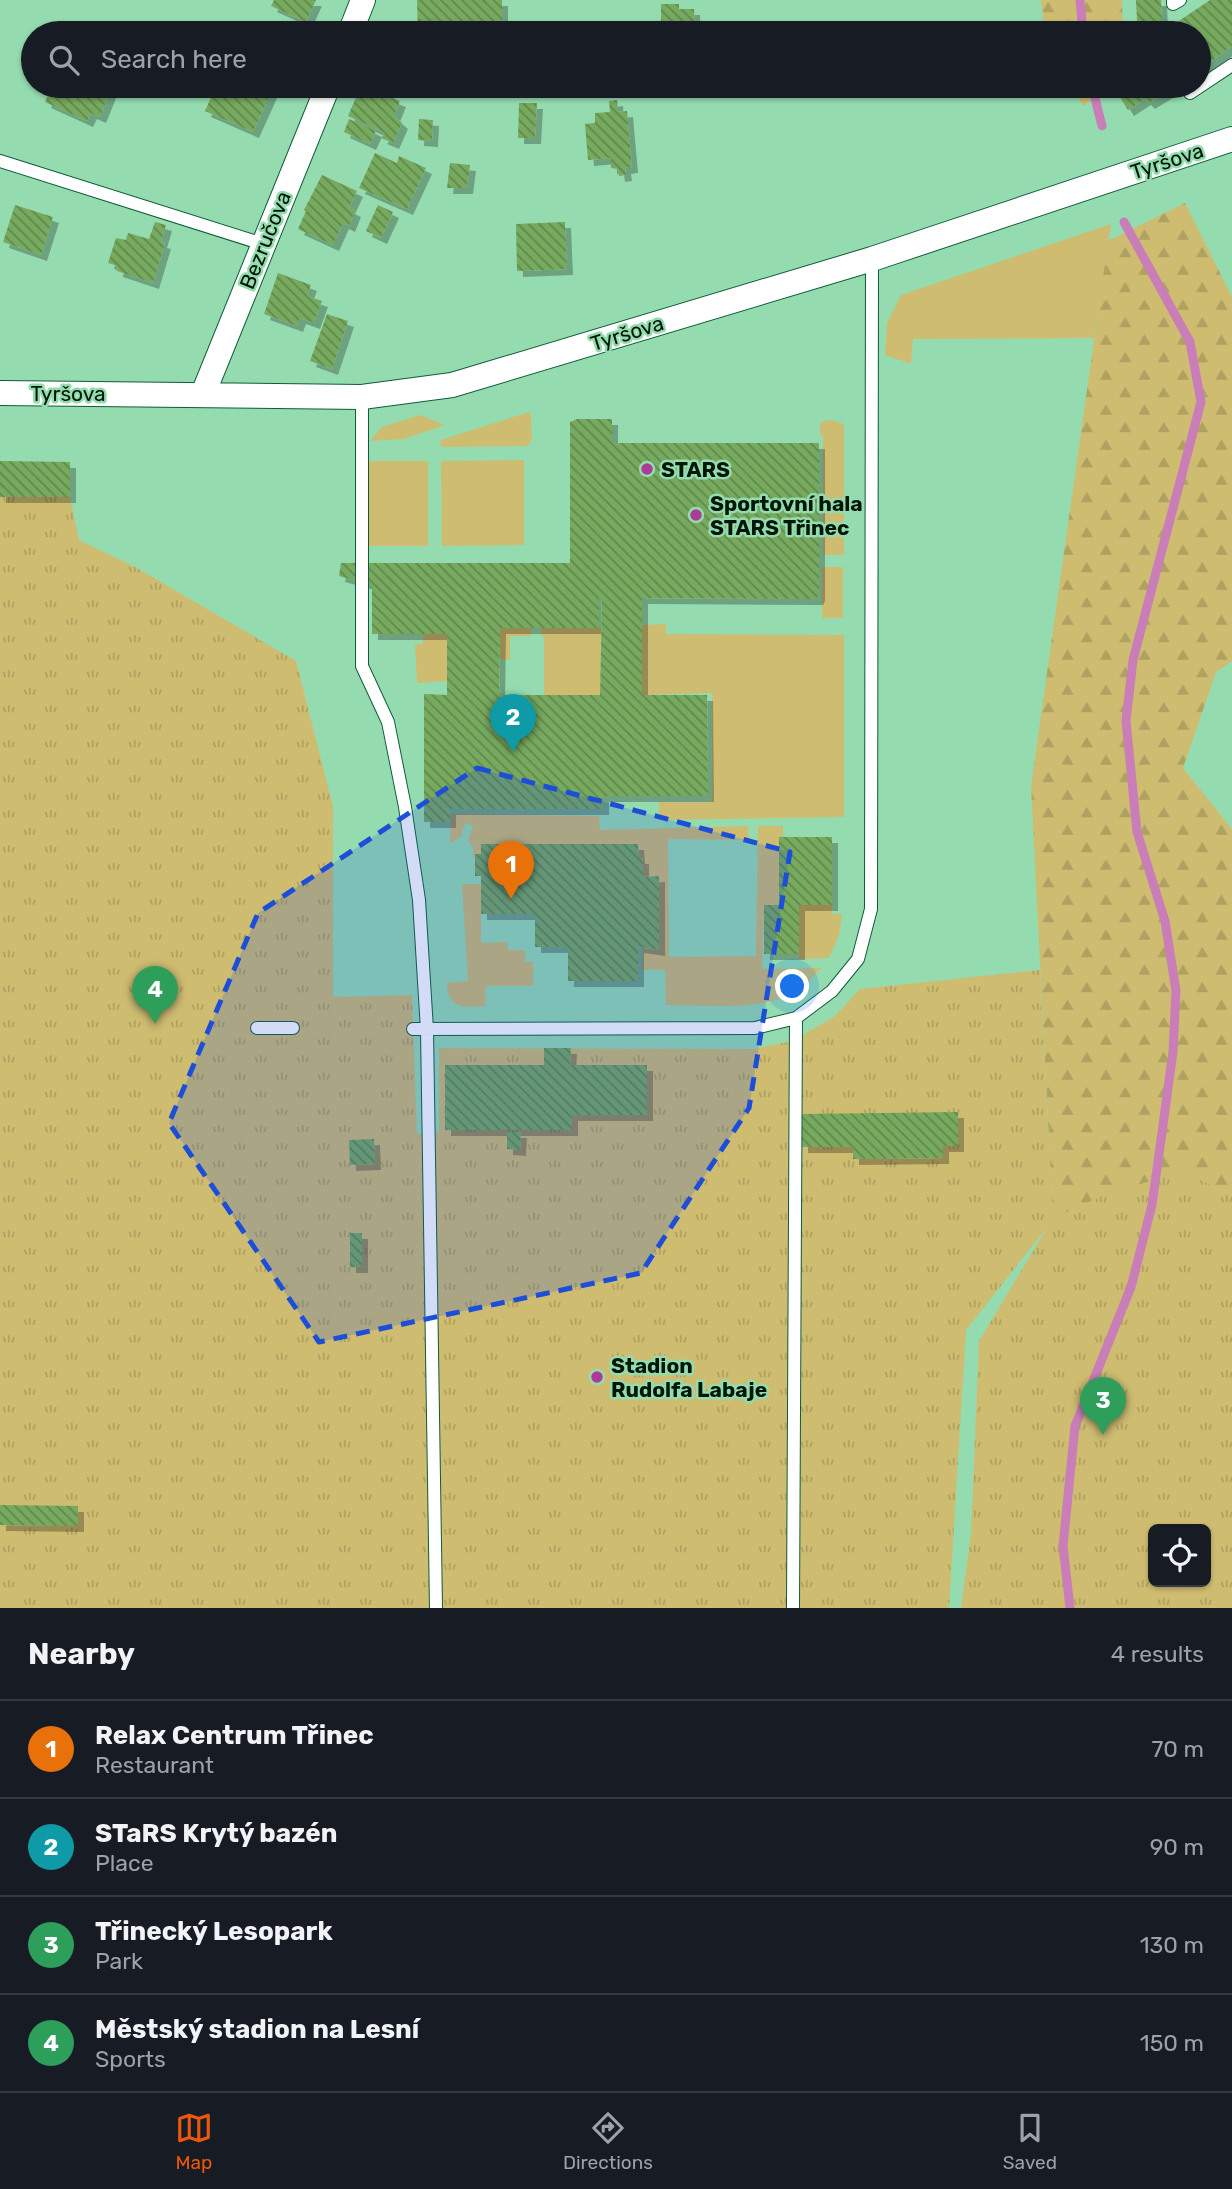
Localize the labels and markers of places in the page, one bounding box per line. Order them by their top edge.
place label: STARS [661,457,730,482]
marker: STARS [639,461,655,477]
place label: Sportovní hala STARS Třinec [710,491,863,540]
marker: Sportovní hala STARS Třinec [688,507,704,523]
pin: 2 [490,694,536,752]
pin: 1 [488,841,534,899]
pin: 4 [132,966,178,1024]
place label: Stadion Rudolfa Labaje [611,1353,767,1402]
marker: Stadion Rudolfa Labaje [589,1369,605,1385]
pin: 3 [1080,1377,1126,1435]

